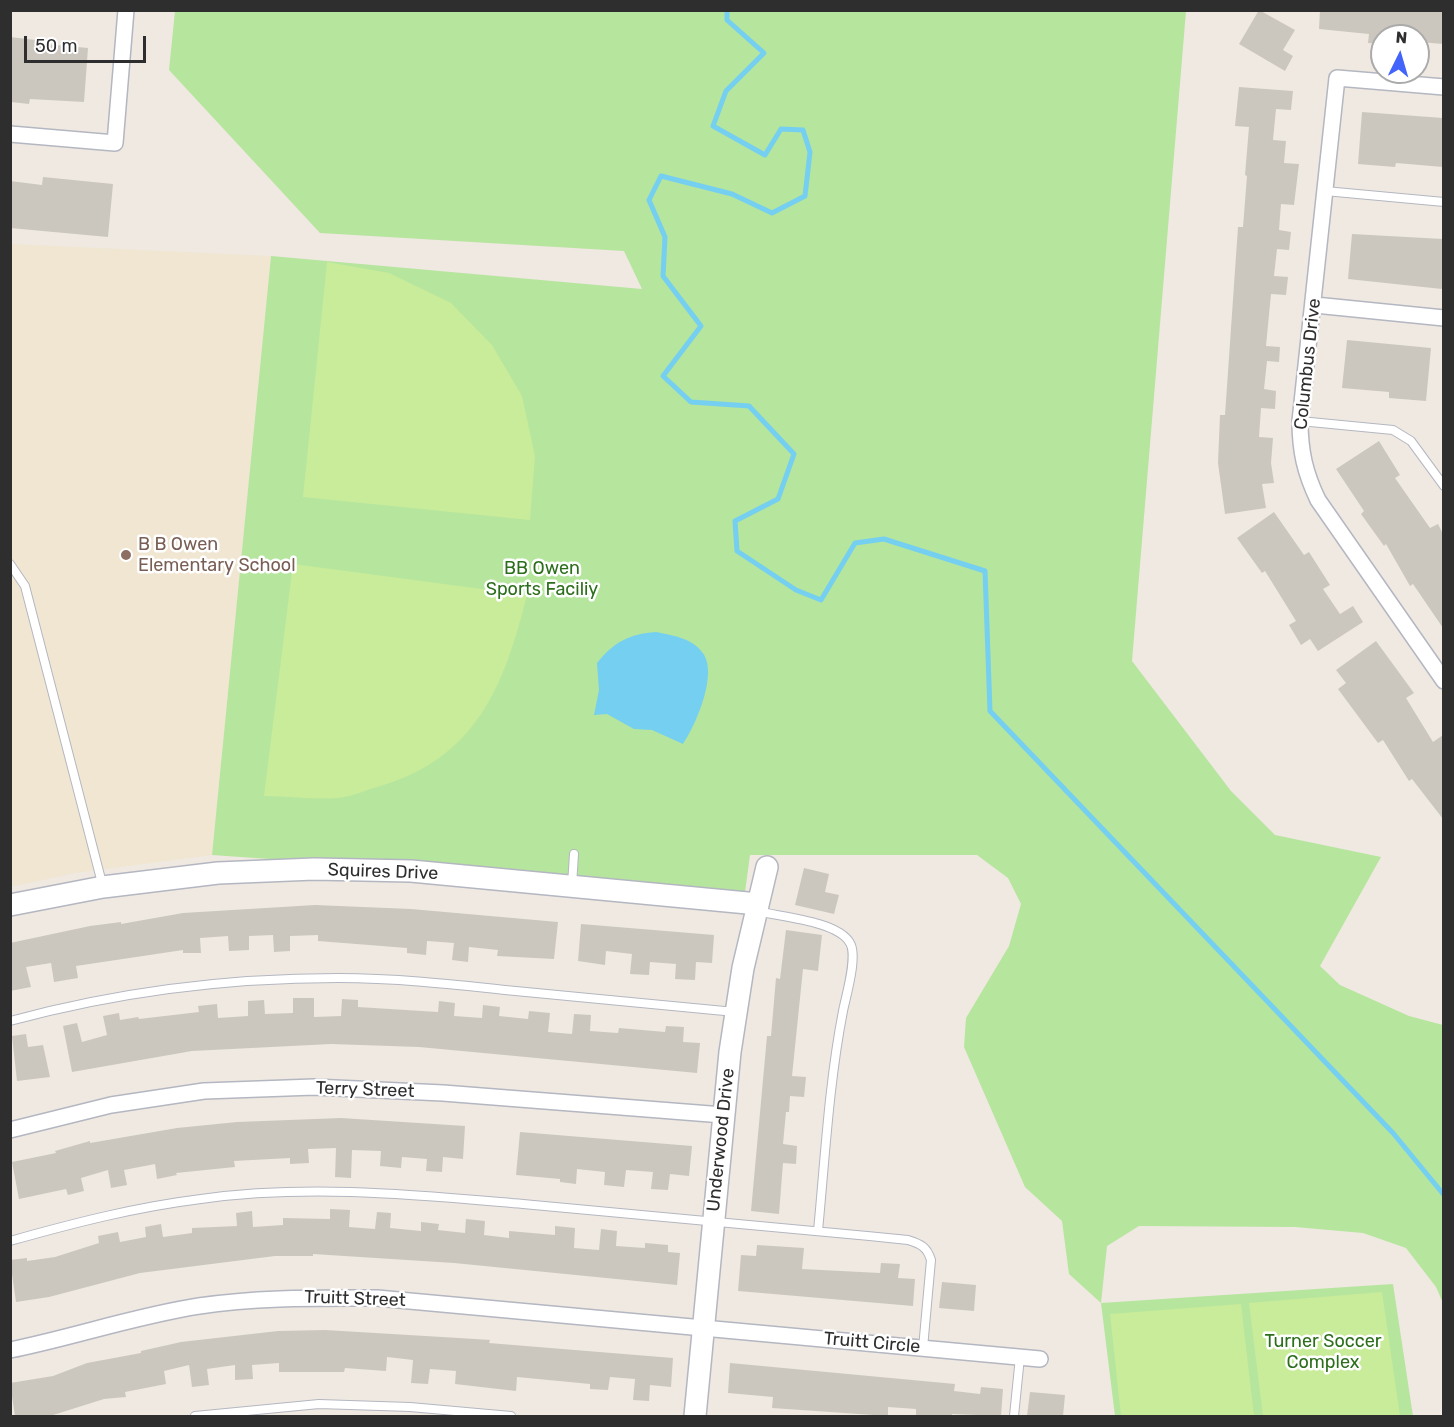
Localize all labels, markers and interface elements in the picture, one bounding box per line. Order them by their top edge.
scale bar [27,24,148,62]
north arrow [1370,24,1430,84]
text: N [1395,28,1408,48]
text: 50 m [35,35,78,57]
street label: Columbus Drive [1290,297,1326,431]
place label: B B Owen Elementary School [138,534,296,576]
marker: B B Owen Elementary School [119,548,133,562]
park label: BB Owen Sports Faciliy [486,558,598,600]
street label: Squires Drive [327,859,439,885]
street label: Underwood Drive [703,1067,739,1213]
street label: Terry Street [315,1077,415,1103]
street label: Truitt Street [304,1286,406,1312]
street label: Truitt Circle [823,1328,921,1358]
park label: Turner Soccer Complex [1264,1331,1382,1374]

